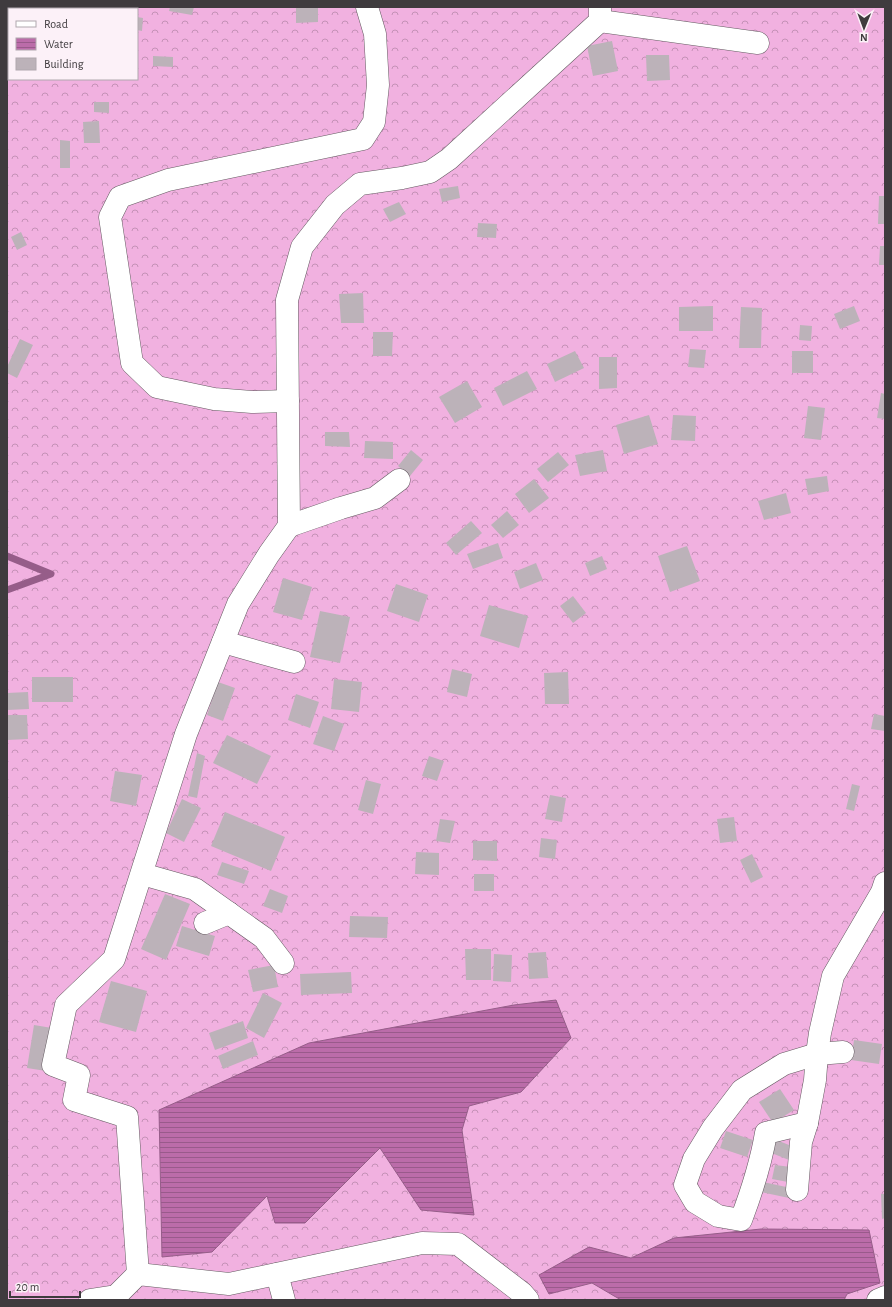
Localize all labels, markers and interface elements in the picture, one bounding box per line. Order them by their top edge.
legend [8,8,138,80]
north arrow [844,8,884,48]
text: Road [44,18,68,30]
text: N [860,32,868,43]
text: Water [44,38,73,50]
text: Building [44,58,84,70]
scale bar [10,1273,80,1299]
text: 20 m [16,1281,39,1293]

